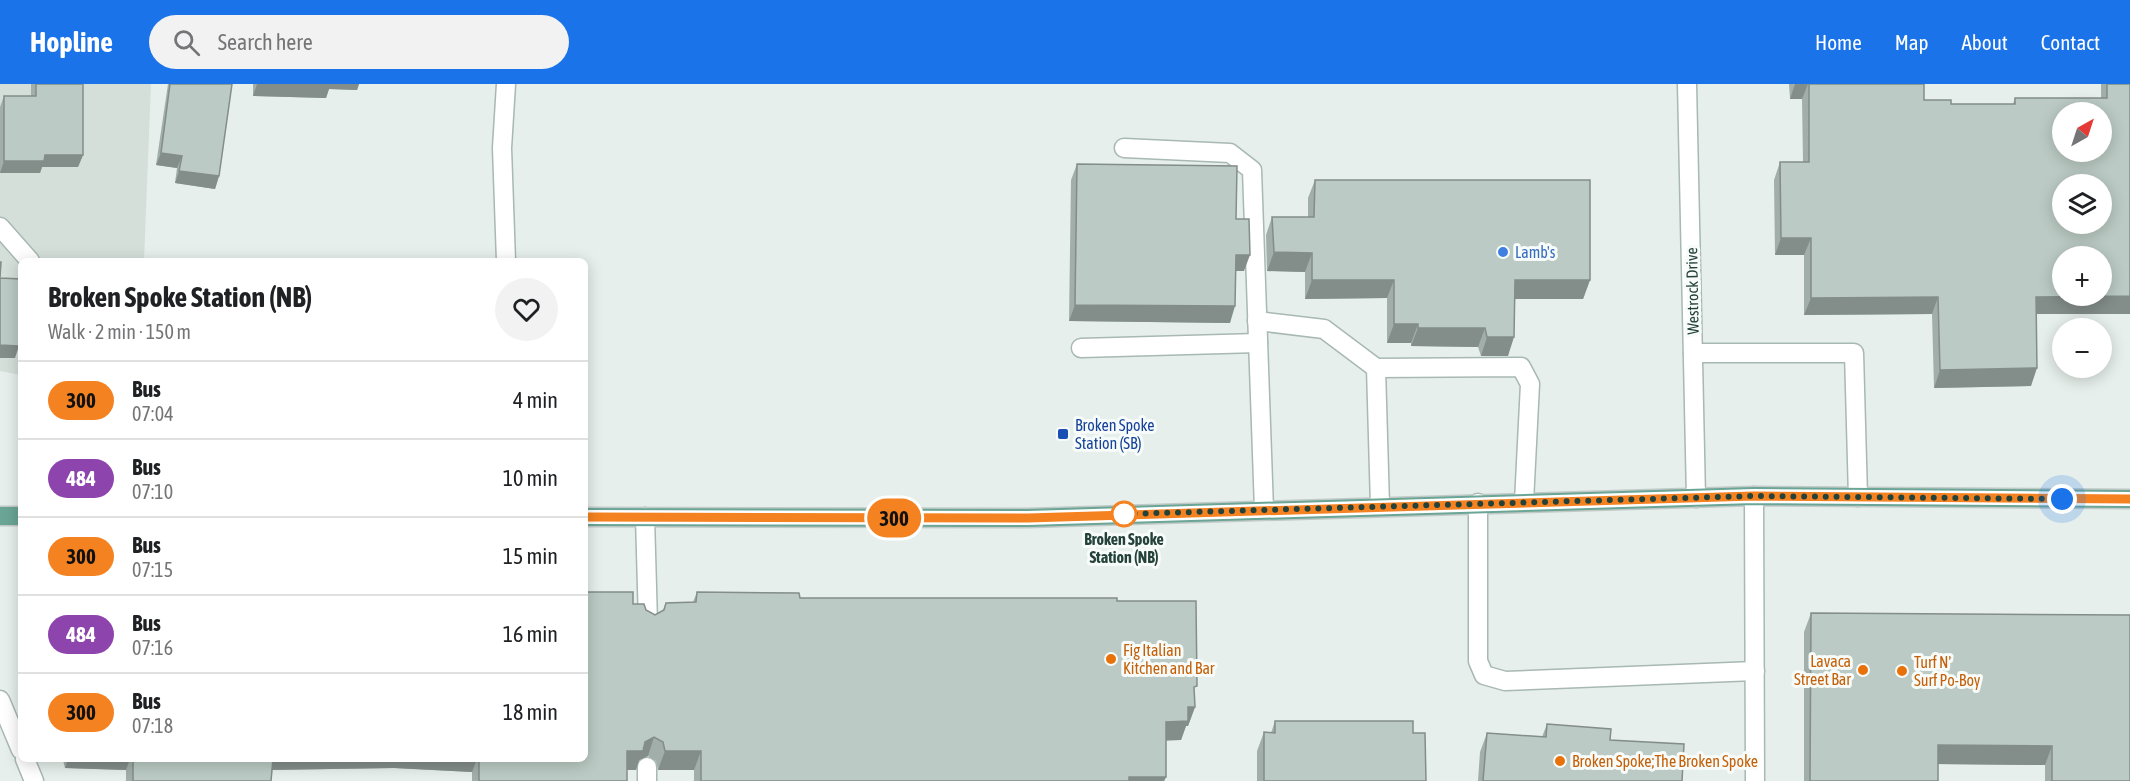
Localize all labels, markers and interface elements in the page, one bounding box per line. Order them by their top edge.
search box [149,15,569,69]
text: Hopline [30,26,113,58]
icon: search [170,26,203,59]
text: Search here [218,29,313,55]
text: Home [1815,30,1862,54]
text: Map [1895,30,1929,54]
text: About [1962,30,2008,54]
text: Contact [2041,30,2100,54]
north arrow [2052,102,2112,162]
map controls [2052,102,2112,378]
button: layers [2052,174,2112,234]
place label: Lamb's [1515,243,1556,261]
marker: Lamb's [1496,245,1510,259]
button: + [2052,246,2112,306]
street label: Westrock Drive [1682,247,1702,335]
button: heart [495,278,558,341]
text: Broken Spoke Station (NB) [48,281,312,313]
button: − [2052,318,2112,378]
text: Walk · 2 min · 150 m [48,320,191,343]
text: Bus [132,376,161,402]
text: 4 min [513,387,558,413]
text: 300 [66,388,96,412]
text: 07:04 [132,402,174,425]
place label: Broken Spoke Station (SB) [1075,416,1155,453]
marker: Broken Spoke Station (SB) [1056,427,1070,441]
text: Bus [132,454,161,480]
text: 10 min [503,465,558,491]
text: 484 [66,466,96,490]
text: 07:10 [132,480,173,503]
your location [2047,484,2077,514]
line badge: 300 [860,498,928,538]
marker: Broken Spoke Station (NB) [1111,501,1137,527]
text: 300 [879,506,909,530]
place label: Broken Spoke Station (NB) [1084,530,1164,566]
text: Bus [132,532,161,558]
text: 15 min [503,543,558,569]
text: 300 [66,544,96,568]
text: 07:15 [132,558,173,581]
text: Bus [132,610,161,636]
text: 16 min [503,621,558,647]
text: 484 [66,622,96,646]
text: 07:16 [132,636,173,659]
place label: Fig Italian Kitchen and Bar [1123,641,1215,677]
marker: Fig Italian Kitchen and Bar [1104,652,1118,666]
place label: Lavaca Street Bar [1794,652,1851,688]
place label: Turf N' Surf Po-Boy [1914,653,1981,690]
marker: Lavaca Street Bar [1856,663,1870,677]
marker: Turf N' Surf Po-Boy [1895,664,1909,678]
text: Bus [132,688,161,714]
text: 18 min [503,699,558,725]
text: 300 [66,700,96,724]
text: 07:18 [132,714,173,737]
place label: Broken Spoke;The Broken Spoke [1572,752,1758,771]
marker: Broken Spoke;The Broken Spoke [1553,754,1567,768]

